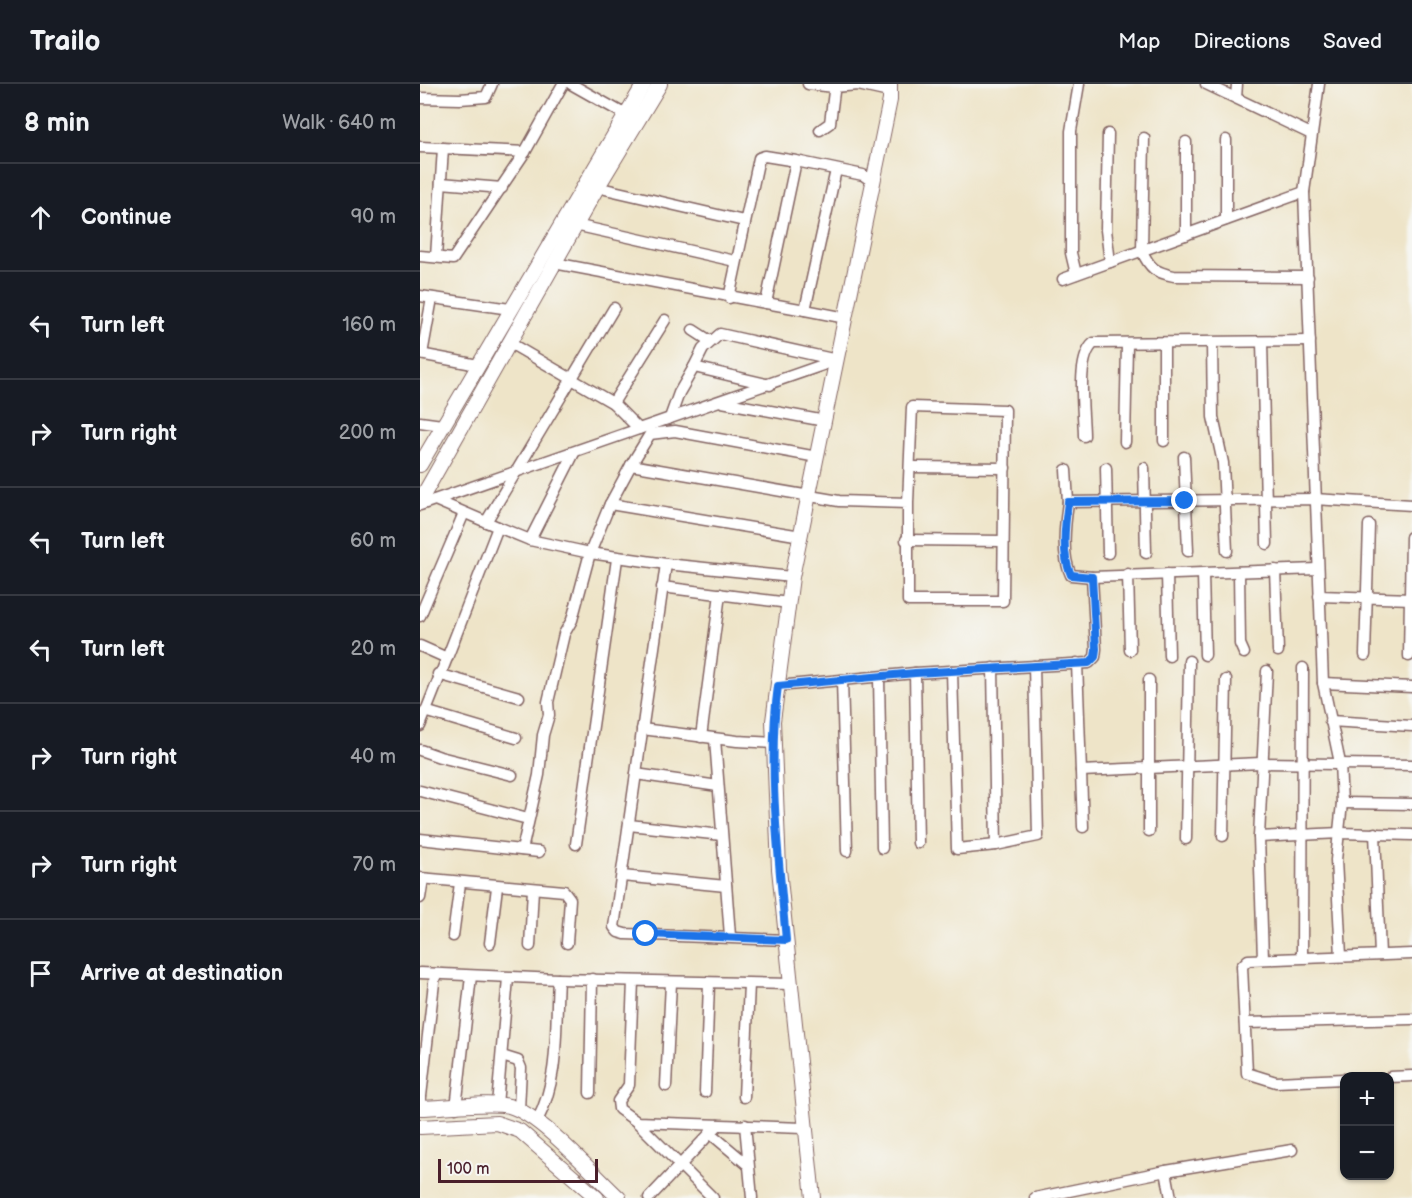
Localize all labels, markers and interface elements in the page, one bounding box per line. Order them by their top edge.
text: Trailo [30,25,101,58]
text: Map [1118,29,1161,54]
text: Directions [1194,29,1290,54]
text: Saved [1323,29,1382,54]
text: 8 min [24,108,90,139]
text: Walk · 640 m [282,111,396,135]
icon: ahead [24,201,57,234]
text: Continue [81,204,171,231]
text: 90 m [351,205,396,229]
icon: left [24,309,57,342]
text: Turn left [81,312,165,339]
text: 160 m [342,313,396,337]
icon: right [24,417,57,450]
text: Turn right [81,420,177,447]
text: 200 m [339,421,396,445]
route end [1171,487,1197,513]
icon: left [24,525,57,558]
text: Turn left [81,528,165,555]
text: 60 m [350,529,396,553]
icon: left [24,633,57,666]
text: Turn left [81,636,165,663]
text: 20 m [351,637,396,661]
icon: right [24,741,57,774]
text: Turn right [81,744,177,771]
text: 40 m [350,745,396,769]
icon: right [24,849,57,882]
text: Turn right [81,852,177,879]
text: 70 m [352,853,396,877]
route start [632,920,658,946]
icon: arrive [24,957,57,990]
text: Arrive at destination [81,960,283,987]
map controls [1340,1072,1394,1180]
button: + [1340,1072,1394,1126]
button: − [1340,1126,1394,1180]
scale bar [438,1156,598,1184]
text: 100 m [447,1160,490,1179]

